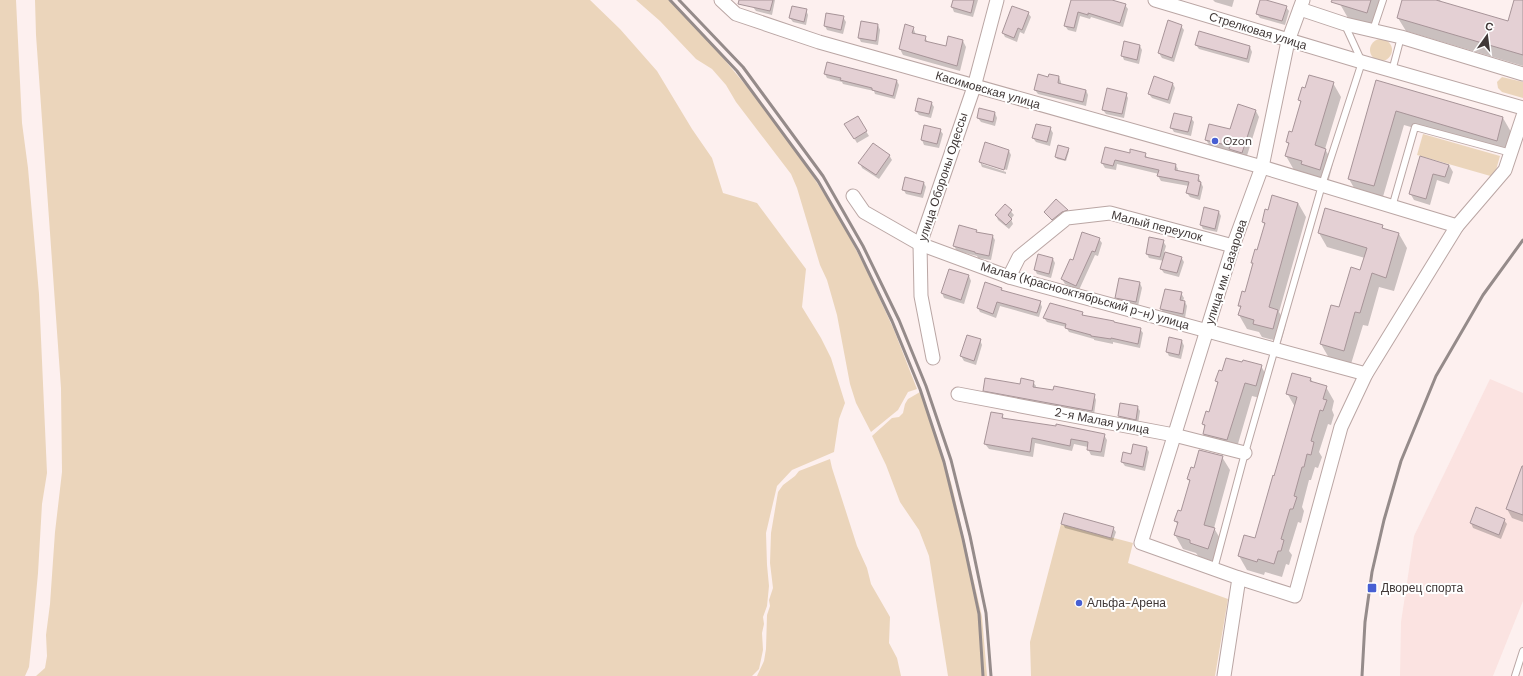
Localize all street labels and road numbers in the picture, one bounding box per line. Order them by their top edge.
street label: Стрелковая улица [1207,8,1309,54]
street label: Касимовская улица [934,67,1043,113]
street label: улица Обороны Одессы [915,111,971,243]
street label: Малый переулок [1110,207,1205,245]
street label: улица им. Базарова [1201,217,1251,327]
street label: Малая (Краснооктябрьский р-н) улица [979,258,1192,334]
street label: 2-я Малая улица [1053,404,1151,438]

